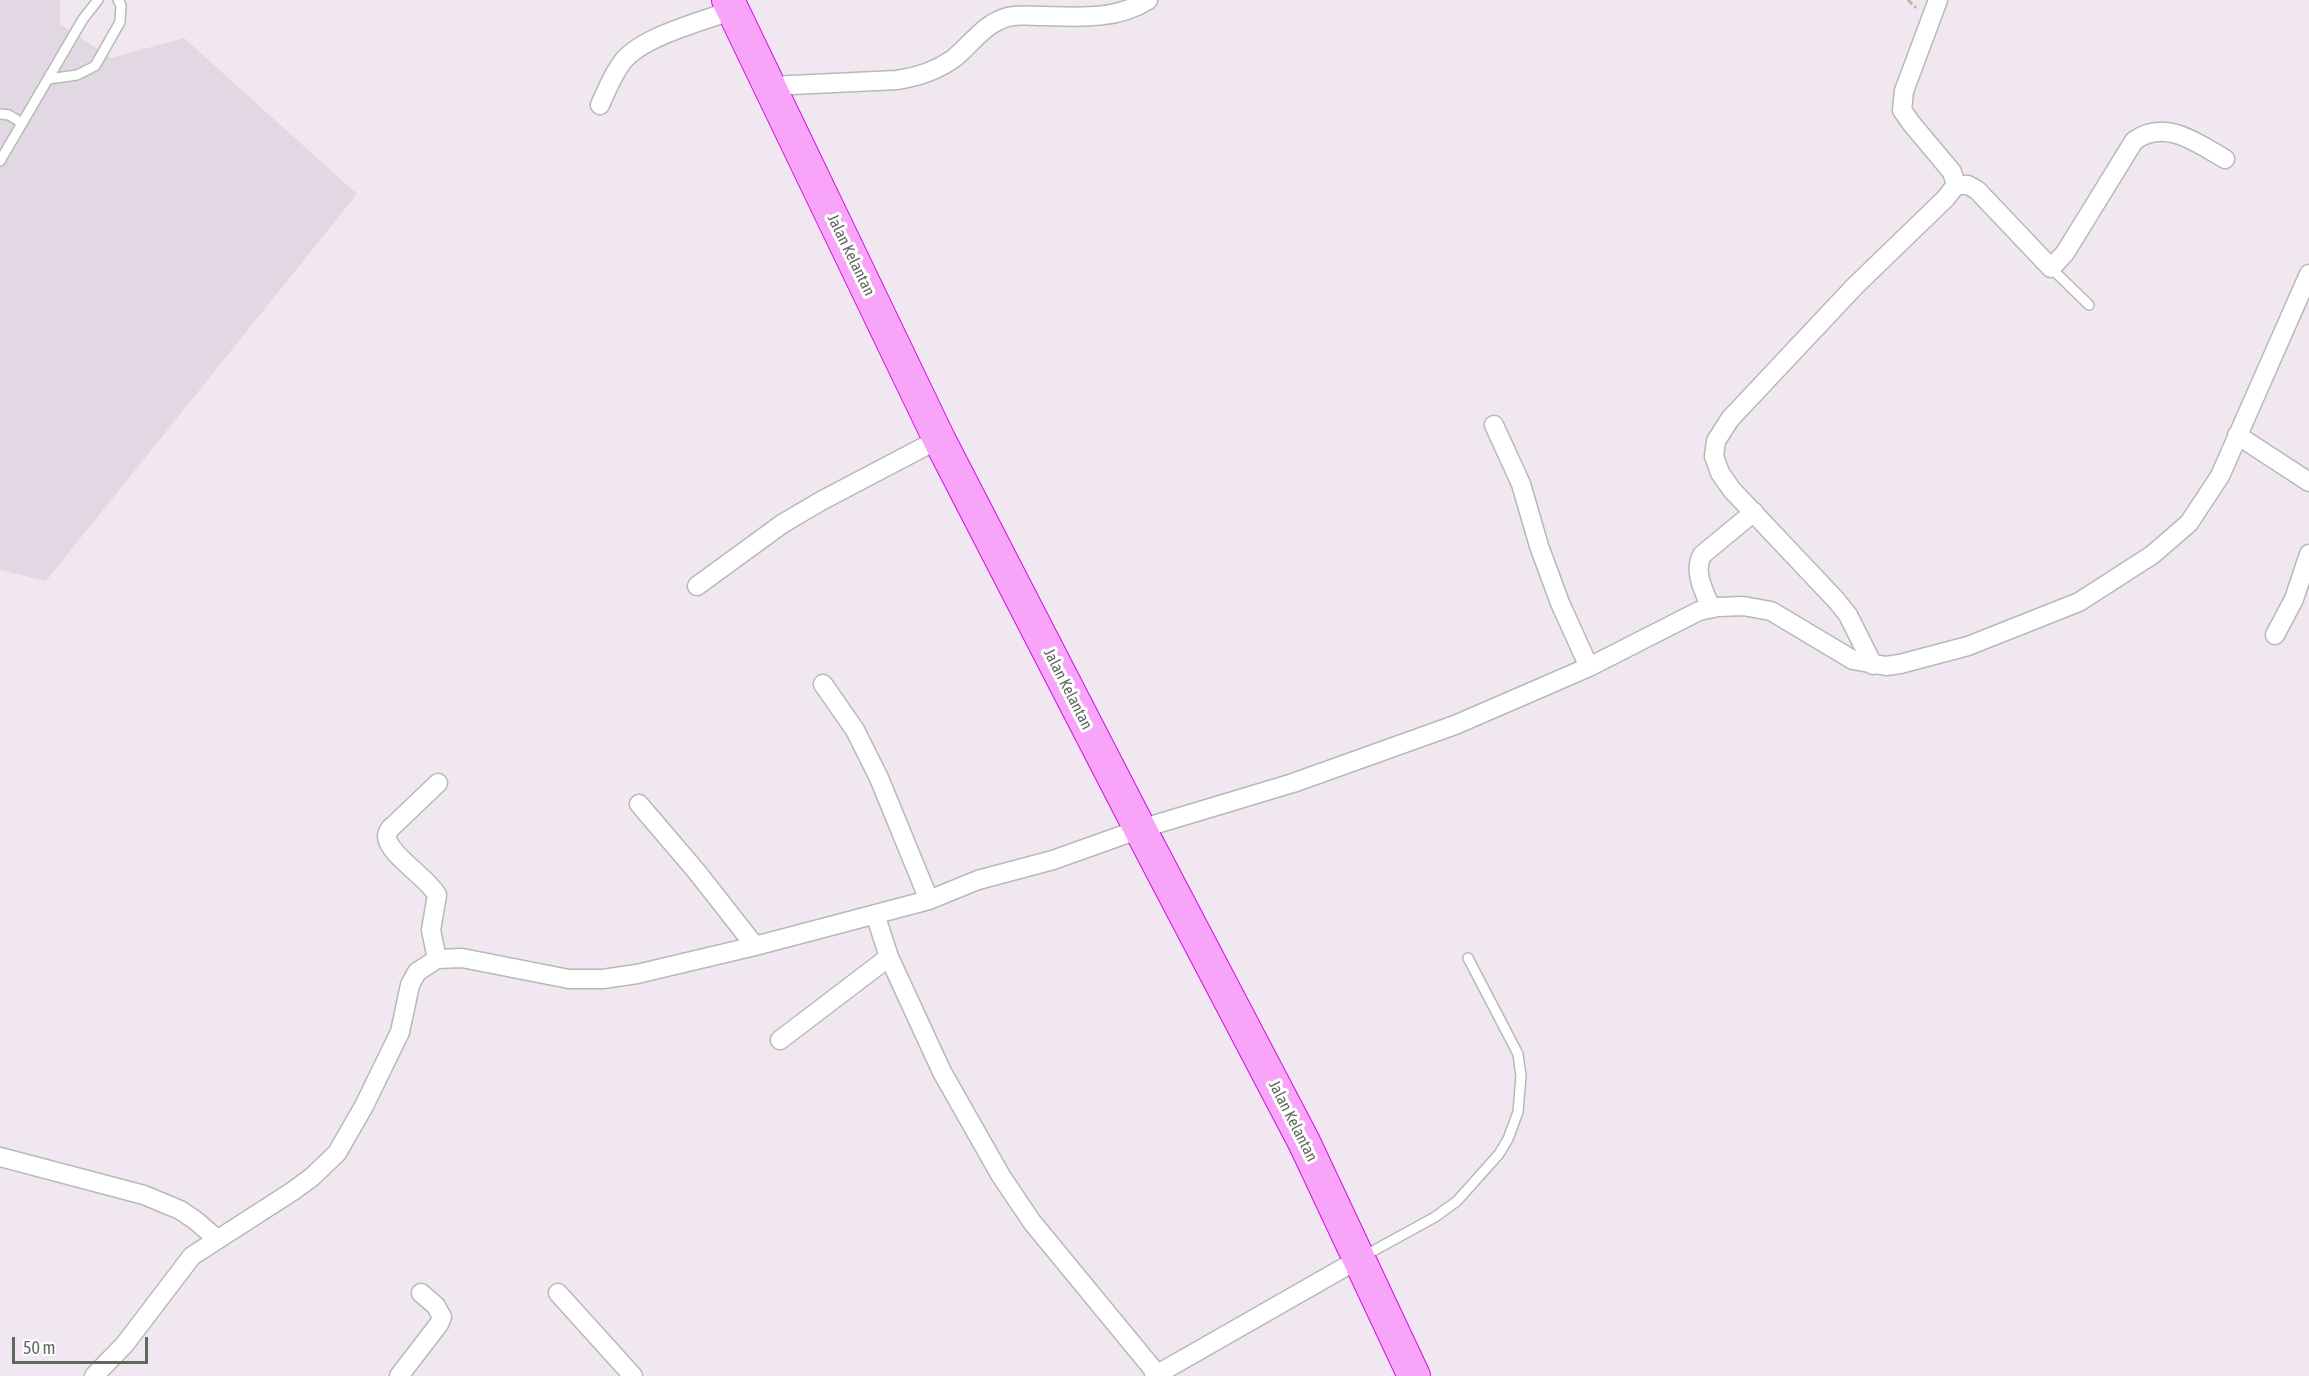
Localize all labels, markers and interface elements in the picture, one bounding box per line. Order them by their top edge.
street label: Jalan Kelantan [823,211,879,299]
street label: Jalan Kelantan [1039,645,1097,733]
street label: Jalan Kelantan [1264,1077,1322,1165]
scale bar [15,1325,152,1363]
text: 50 m [23,1337,55,1358]

